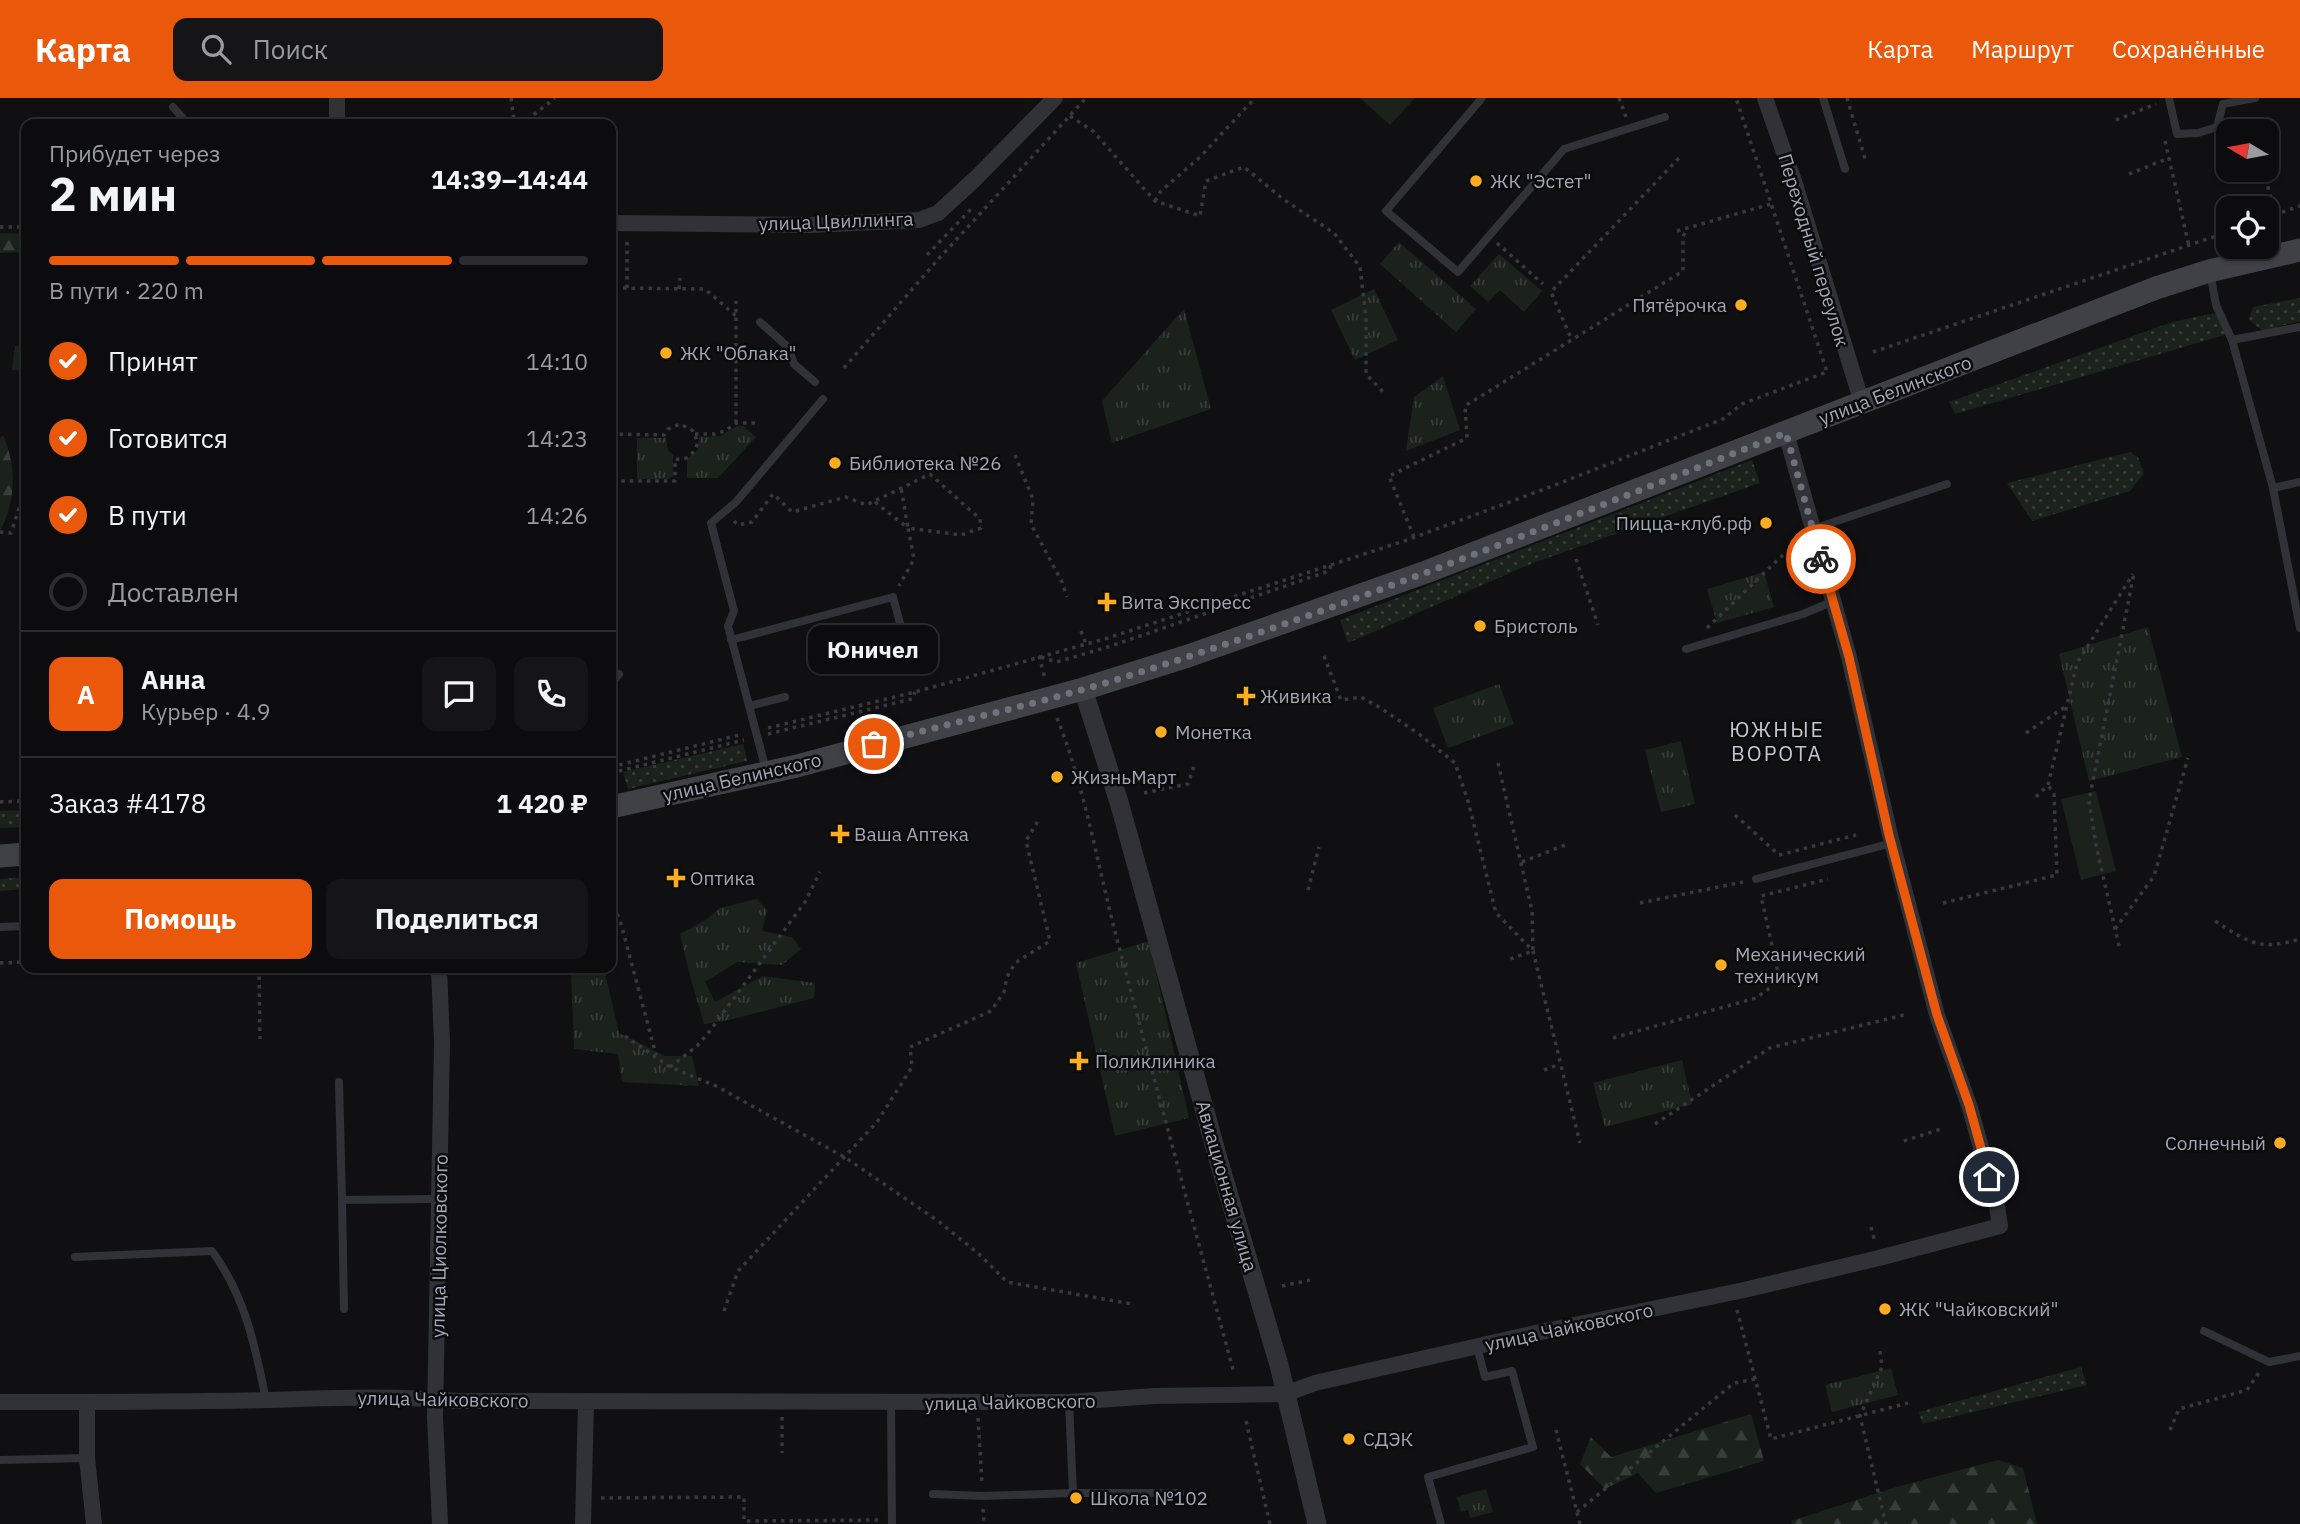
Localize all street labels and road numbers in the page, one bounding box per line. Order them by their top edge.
street label: Переходный переулок [1773,151,1855,349]
street label: улица Цвиллинга [758,206,914,236]
street label: улица Белинского [1815,350,1975,430]
street label: улица Белинского [661,747,823,807]
street label: Авиационная улица [1191,1098,1263,1274]
street label: улица Циолковского [425,1154,453,1338]
street label: улица Чайковского [1483,1297,1655,1357]
street label: улица Чайковского [357,1386,529,1412]
street label: улица Чайковского [924,1389,1096,1415]

